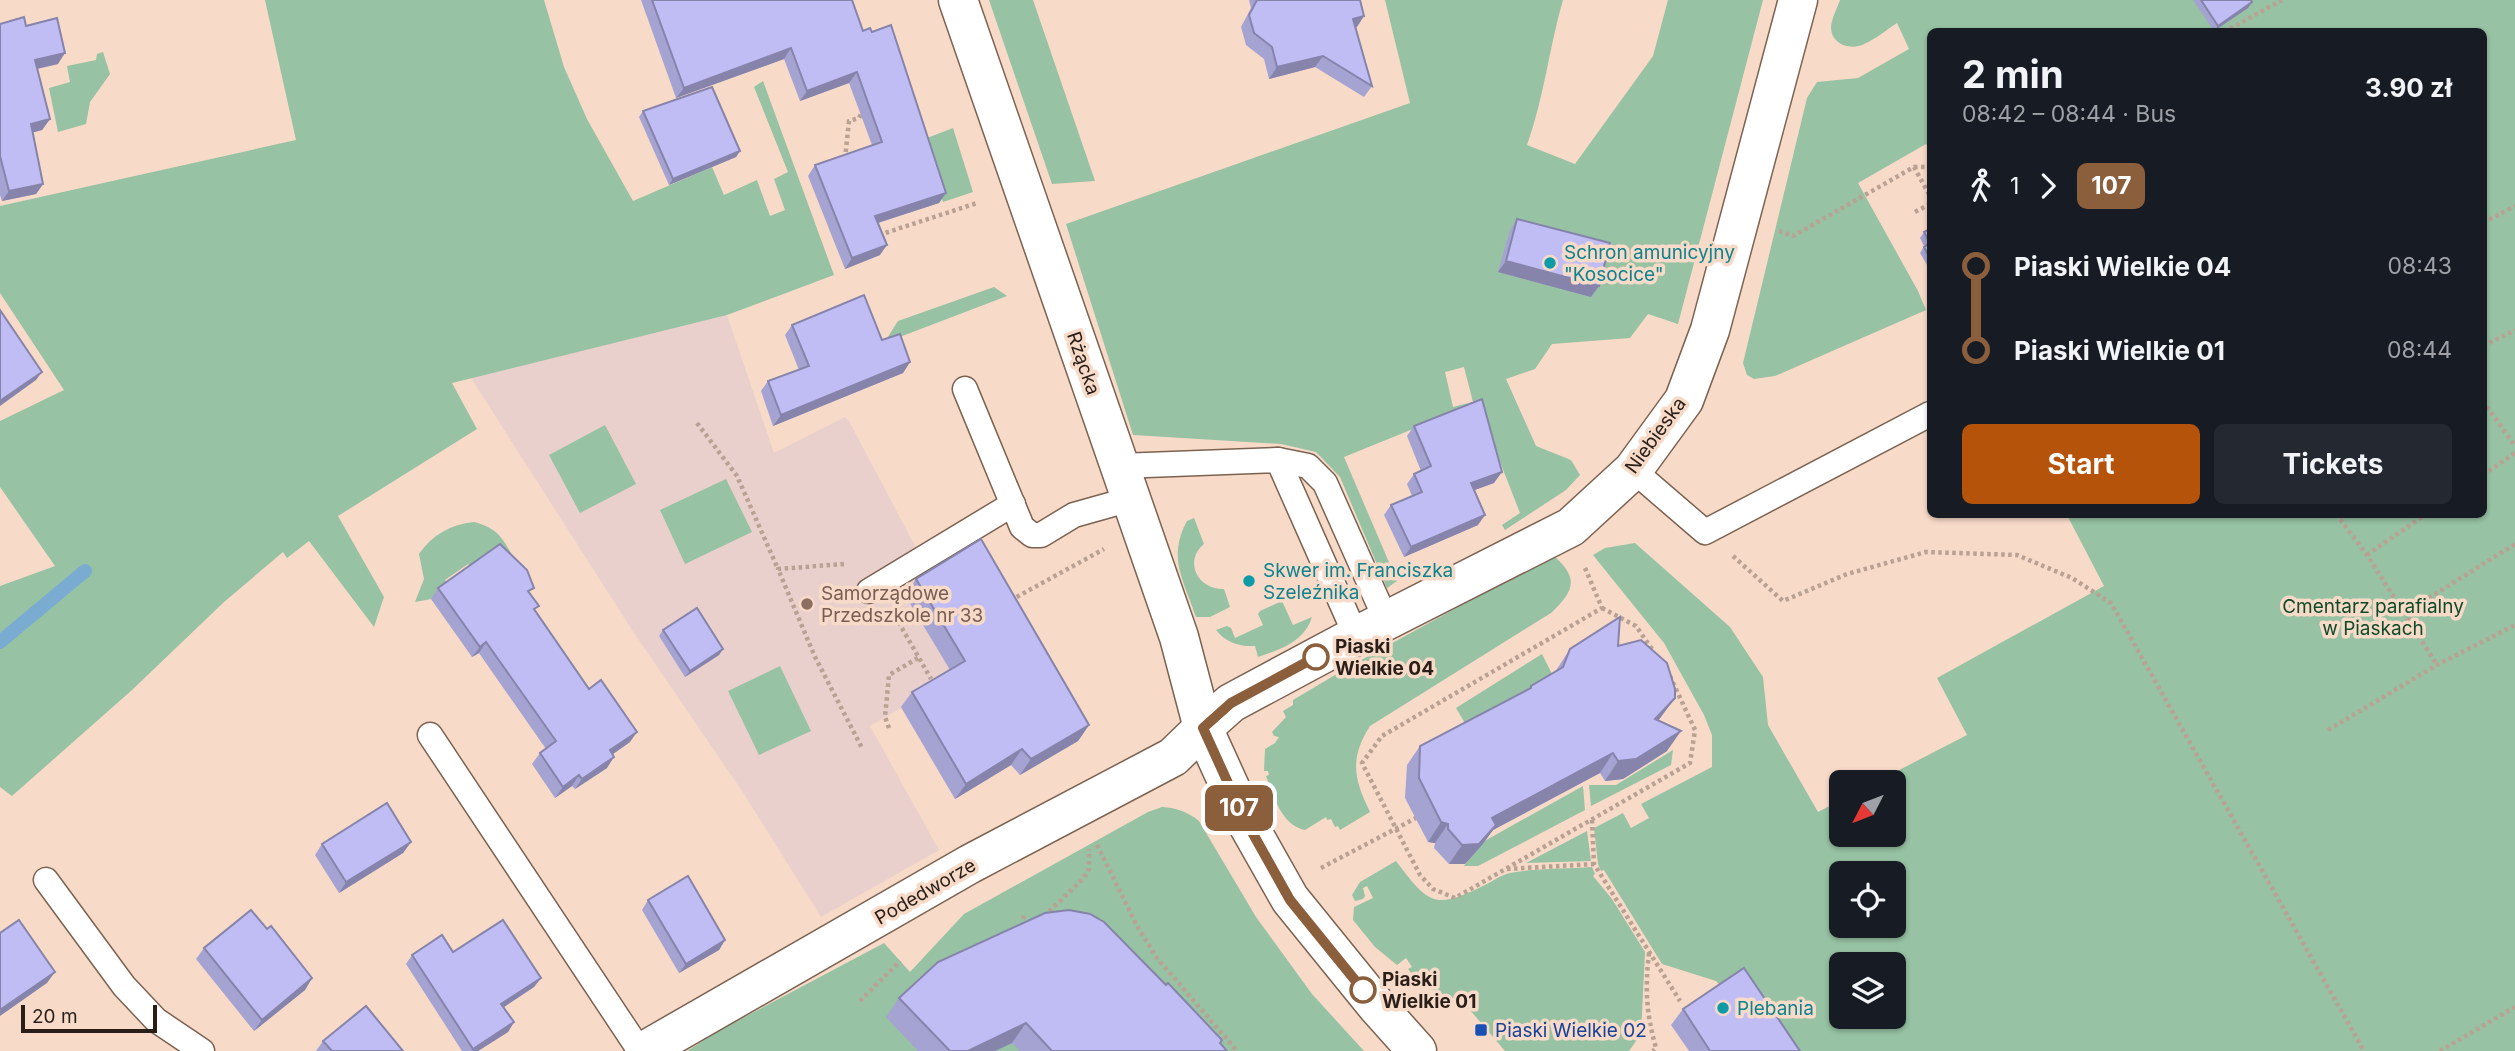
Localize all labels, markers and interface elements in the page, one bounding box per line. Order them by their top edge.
text: 2 min [1962,51,2064,97]
text: 3.90 zł [2365,72,2452,103]
text: 08:42 – 08:44 · Bus [1962,100,2176,128]
icon: walk [1962,167,2000,205]
icon: forward [2029,167,2067,205]
text: 107 [2091,171,2131,200]
text: 1 [2010,172,2019,200]
place label: Schron amunicyjny "Kosocice" [1564,241,1735,286]
text: Piaski Wielkie 04 [2014,251,2231,282]
text: 08:43 [2388,252,2452,280]
marker: Schron amunicyjny "Kosocice" [1542,255,1558,271]
street label: Rżącka [1062,329,1105,398]
text: Piaski Wielkie 01 [2014,335,2225,366]
text: 08:44 [2387,336,2452,364]
street label: Niebieska [1620,393,1691,478]
button: Start [1962,424,2200,504]
button: Tickets [2214,424,2452,504]
place label: Skwer im. Franciszka Szeleźnika [1263,559,1453,604]
marker: Skwer im. Franciszka Szeleźnika [1241,573,1257,589]
place label: Samorządowe Przedszkole nr 33 [821,582,983,627]
park label: Cmentarz parafialny w Piaskach [2282,595,2464,640]
marker: Samorządowe Przedszkole nr 33 [799,596,815,612]
place label: Piaski Wielkie 04 [1335,635,1434,680]
marker: Piaski Wielkie 04 [1303,644,1329,670]
north arrow [1829,770,1906,847]
map controls [1829,770,1906,1029]
line badge: 107 [1199,785,1279,831]
text: 107 [1219,793,1259,822]
street label: Podedworze [871,853,980,930]
button: locate [1829,861,1906,938]
button: layers [1829,952,1906,1029]
place label: Piaski Wielkie 01 [1382,968,1476,1013]
marker: Piaski Wielkie 01 [1350,977,1376,1003]
place label: Plebania [1737,997,1814,1020]
marker: Plebania [1715,1000,1731,1016]
scale bar [21,1002,158,1034]
text: 20 m [32,1005,78,1028]
place label: Piaski Wielkie 02 [1495,1019,1647,1042]
marker: Piaski Wielkie 02 [1473,1022,1489,1038]

